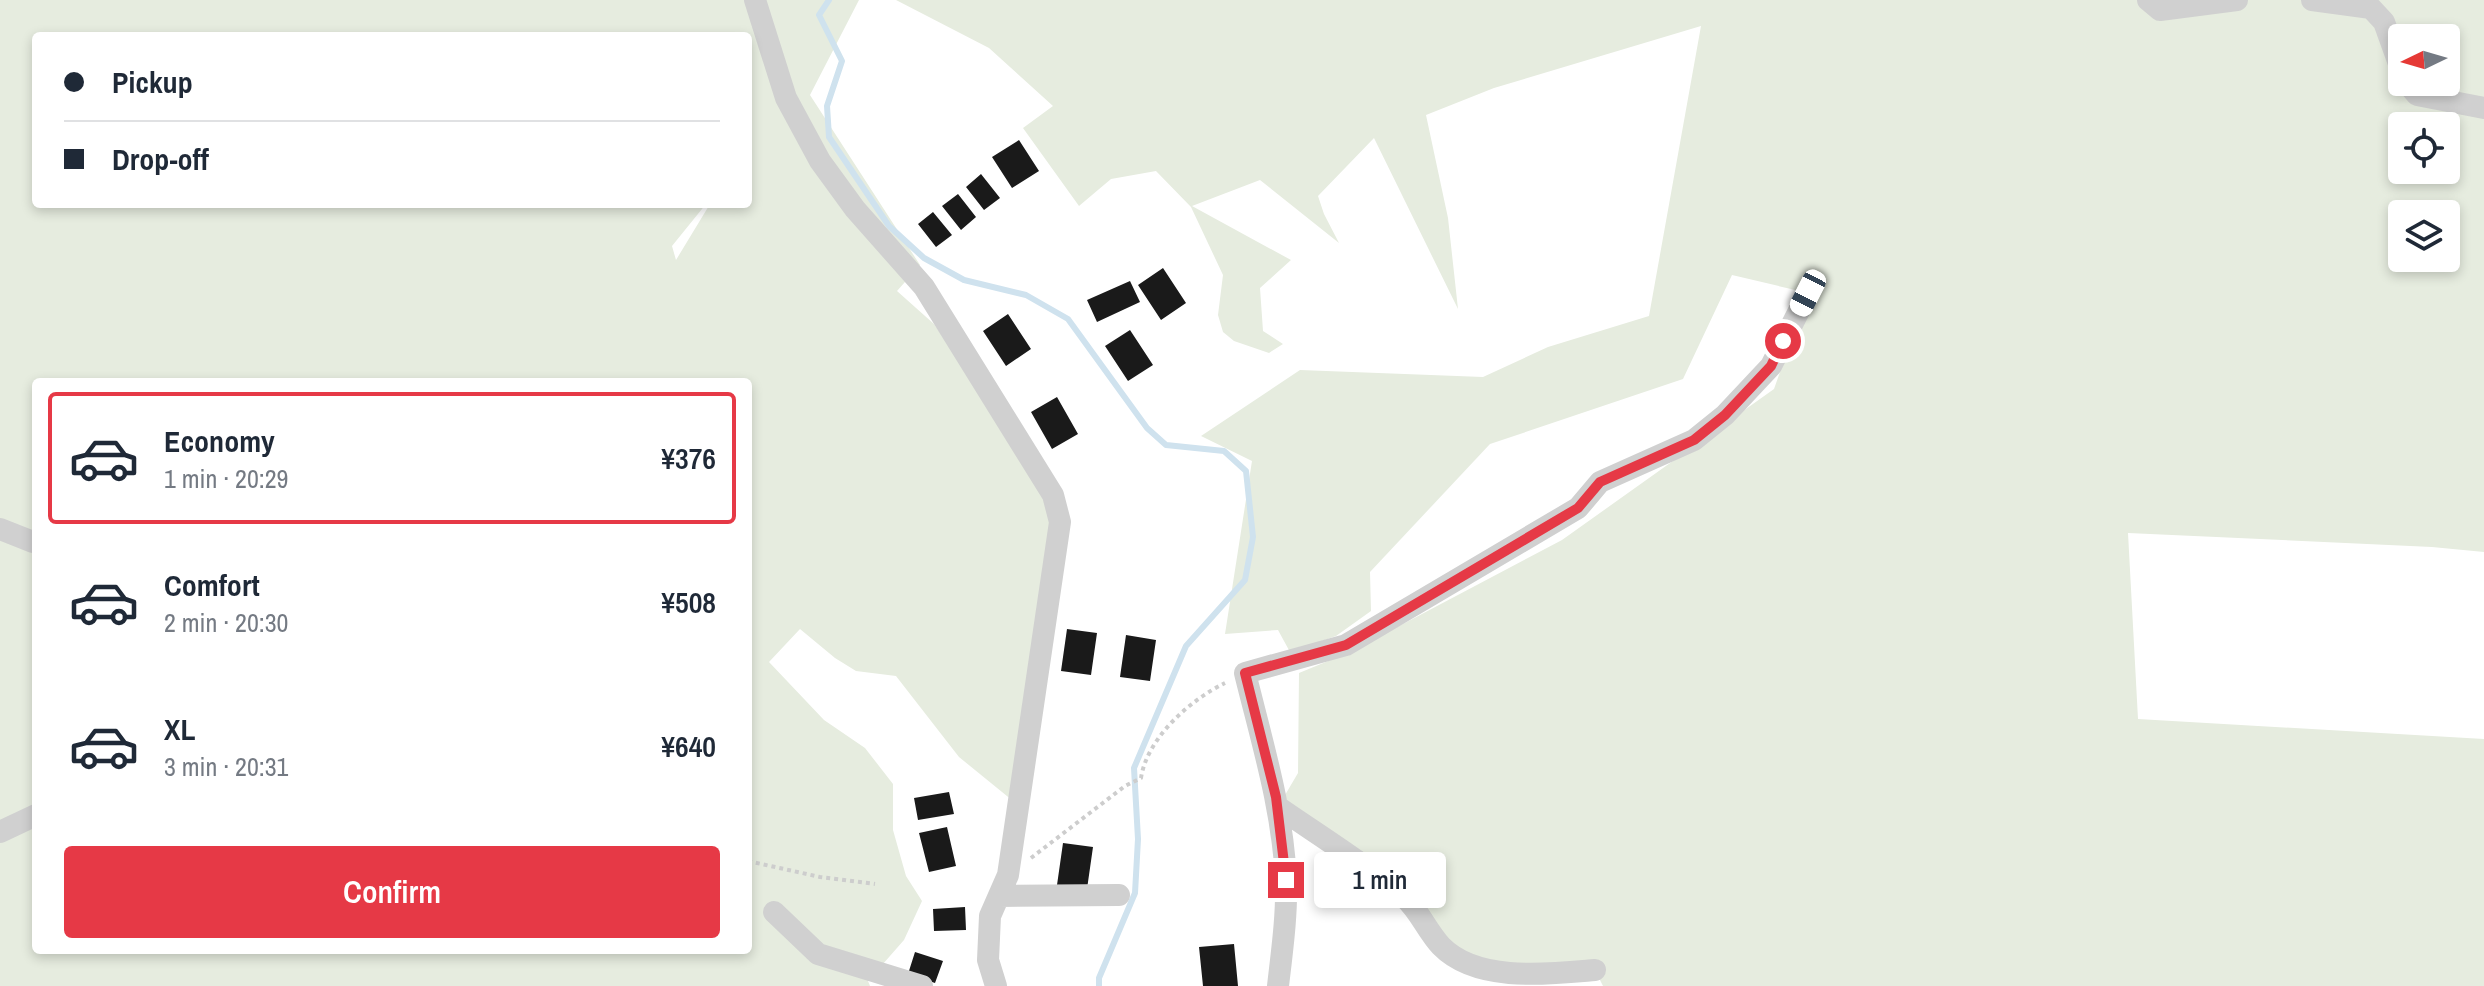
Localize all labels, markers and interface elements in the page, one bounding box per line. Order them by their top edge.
north arrow [2388,24,2460,96]
map controls [2388,24,2460,272]
text: Pickup [112,62,193,102]
button: locate [2388,112,2460,184]
text: Drop-off [112,139,209,179]
button: layers [2388,200,2460,272]
car [1786,266,1830,320]
route start [1765,323,1801,359]
text: Economy [164,421,275,461]
icon: car [68,422,140,494]
text: ¥376 [661,438,716,478]
text: 1 min · 20:29 [164,461,288,496]
text: Comfort [164,565,260,605]
icon: car [68,566,140,638]
text: ¥508 [661,582,716,622]
text: 2 min · 20:30 [164,605,288,640]
text: XL [164,709,195,749]
icon: car [68,710,140,782]
text: ¥640 [661,726,716,766]
text: 3 min · 20:31 [164,749,288,784]
button: Confirm [64,846,720,938]
callout: 1 min [1314,852,1446,908]
route end [1268,862,1304,898]
text: 1 min [1353,862,1407,897]

